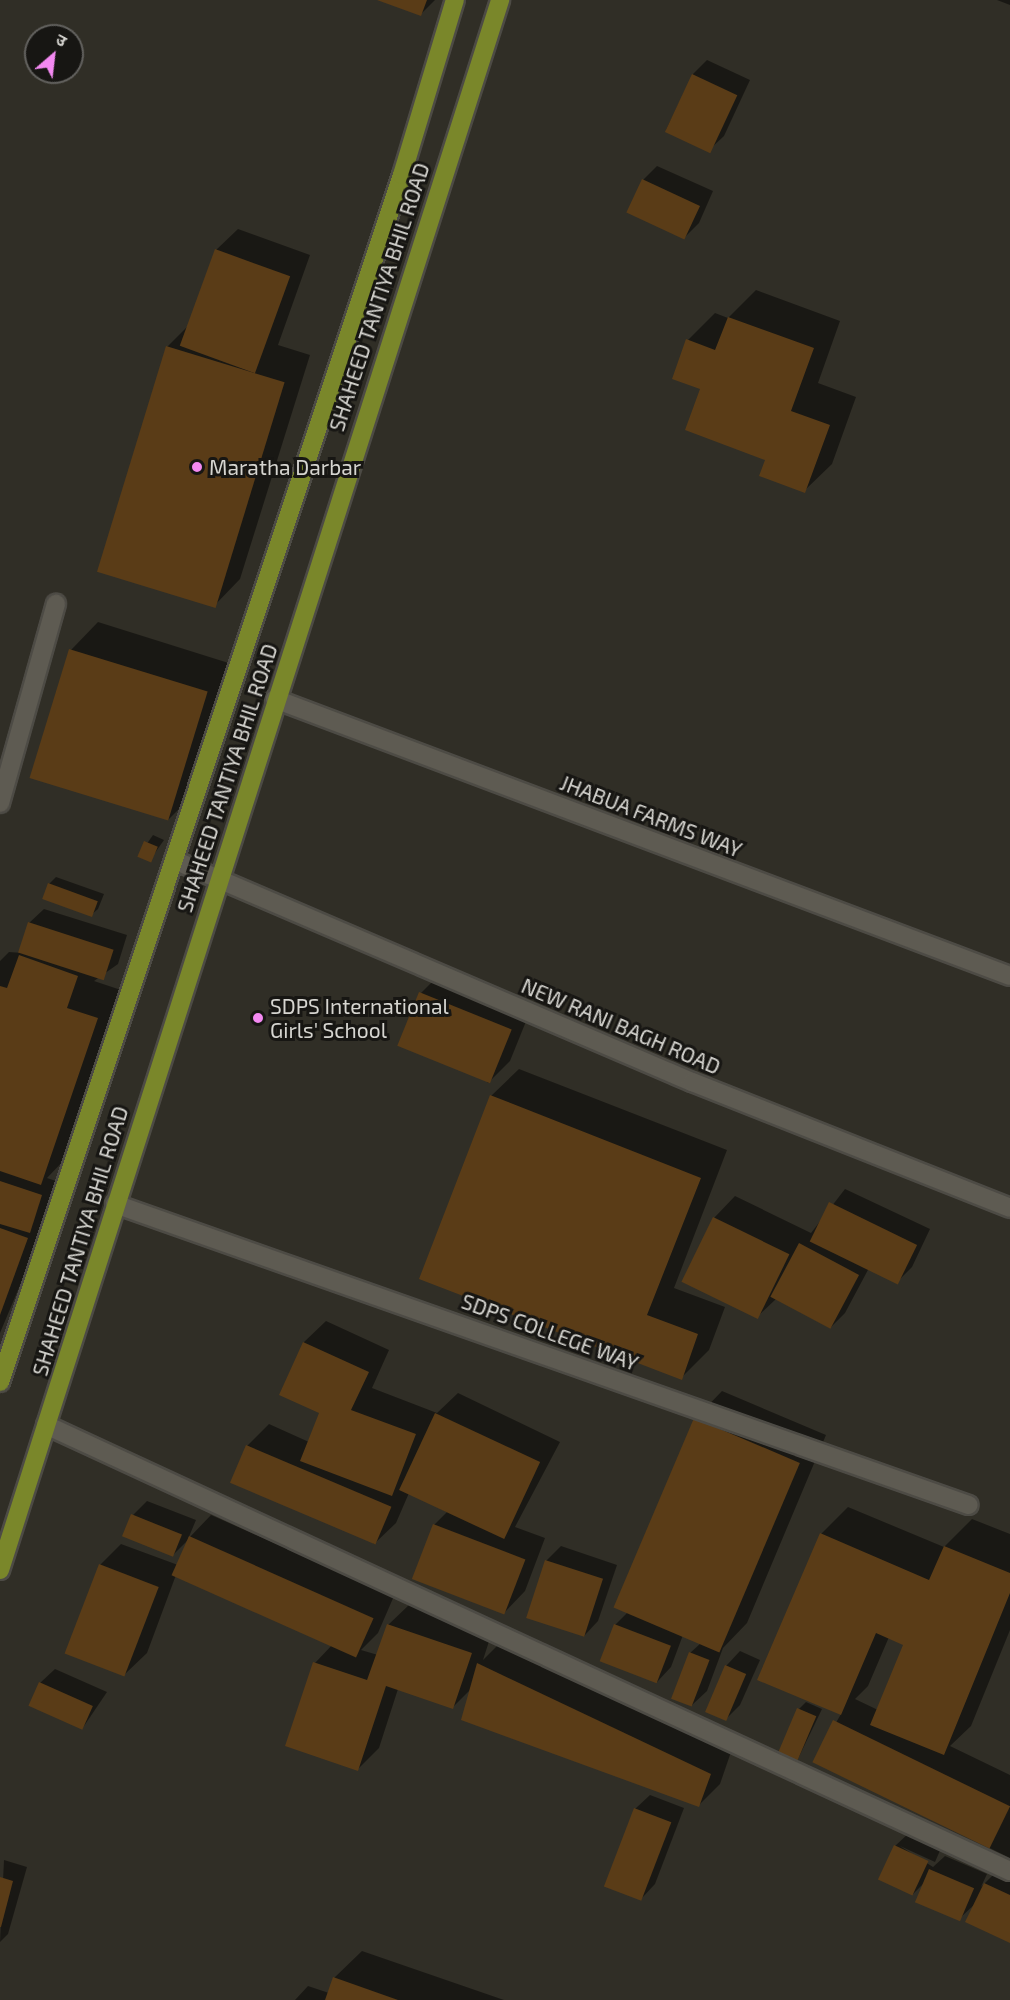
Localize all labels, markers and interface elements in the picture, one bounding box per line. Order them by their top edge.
north arrow [24,24,84,84]
text: उ [53,29,70,50]
street label: SHAHEED TANTIYA BHIL ROAD [323,159,435,435]
place label: Maratha Darbar [209,454,361,480]
marker: Maratha Darbar [190,460,204,474]
street label: SHAHEED TANTIYA BHIL ROAD [171,640,283,916]
street label: JHABUA FARMS WAY [556,770,746,862]
street label: NEW RANI BAGH ROAD [518,973,724,1079]
place label: SDPS International Girls' School [270,993,449,1043]
marker: SDPS International Girls' School [251,1011,265,1025]
street label: SHAHEED TANTIYA BHIL ROAD [27,1102,133,1380]
street label: SDPS COLLEGE WAY [458,1288,642,1376]

